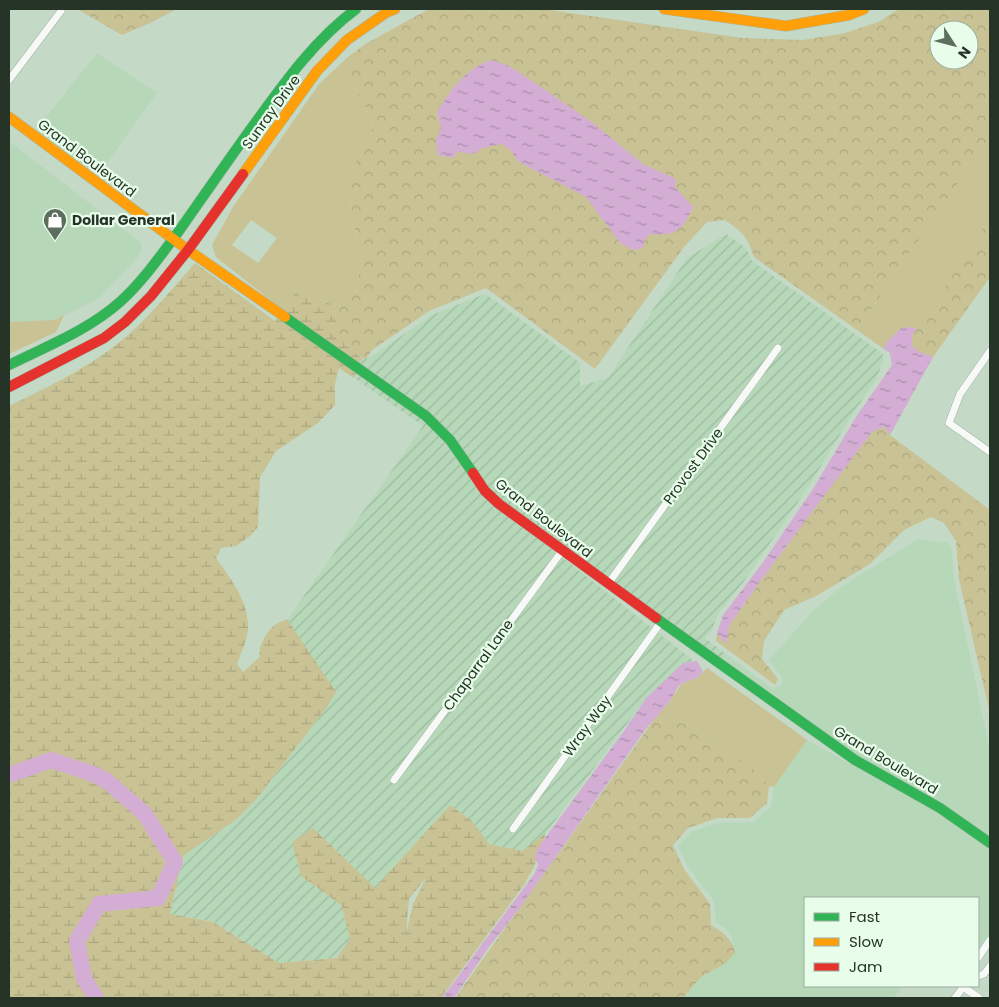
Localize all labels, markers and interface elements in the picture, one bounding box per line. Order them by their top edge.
north arrow [929,20,979,70]
text: N [953,43,976,63]
street label: Sunray Drive [237,70,305,153]
street label: Grand Boulevard [34,114,140,202]
shop icon: Dollar General [42,207,68,241]
place label: Dollar General [72,210,175,230]
street label: Provost Drive [658,423,728,508]
street label: Grand Boulevard [491,474,597,562]
street label: Chaparral Lane [438,615,518,715]
street label: Wray Way [558,691,616,761]
street label: Grand Boulevard [830,721,942,799]
legend [804,897,979,987]
text: Fast [849,906,880,927]
text: Slow [849,931,884,952]
text: Jam [849,956,883,977]

